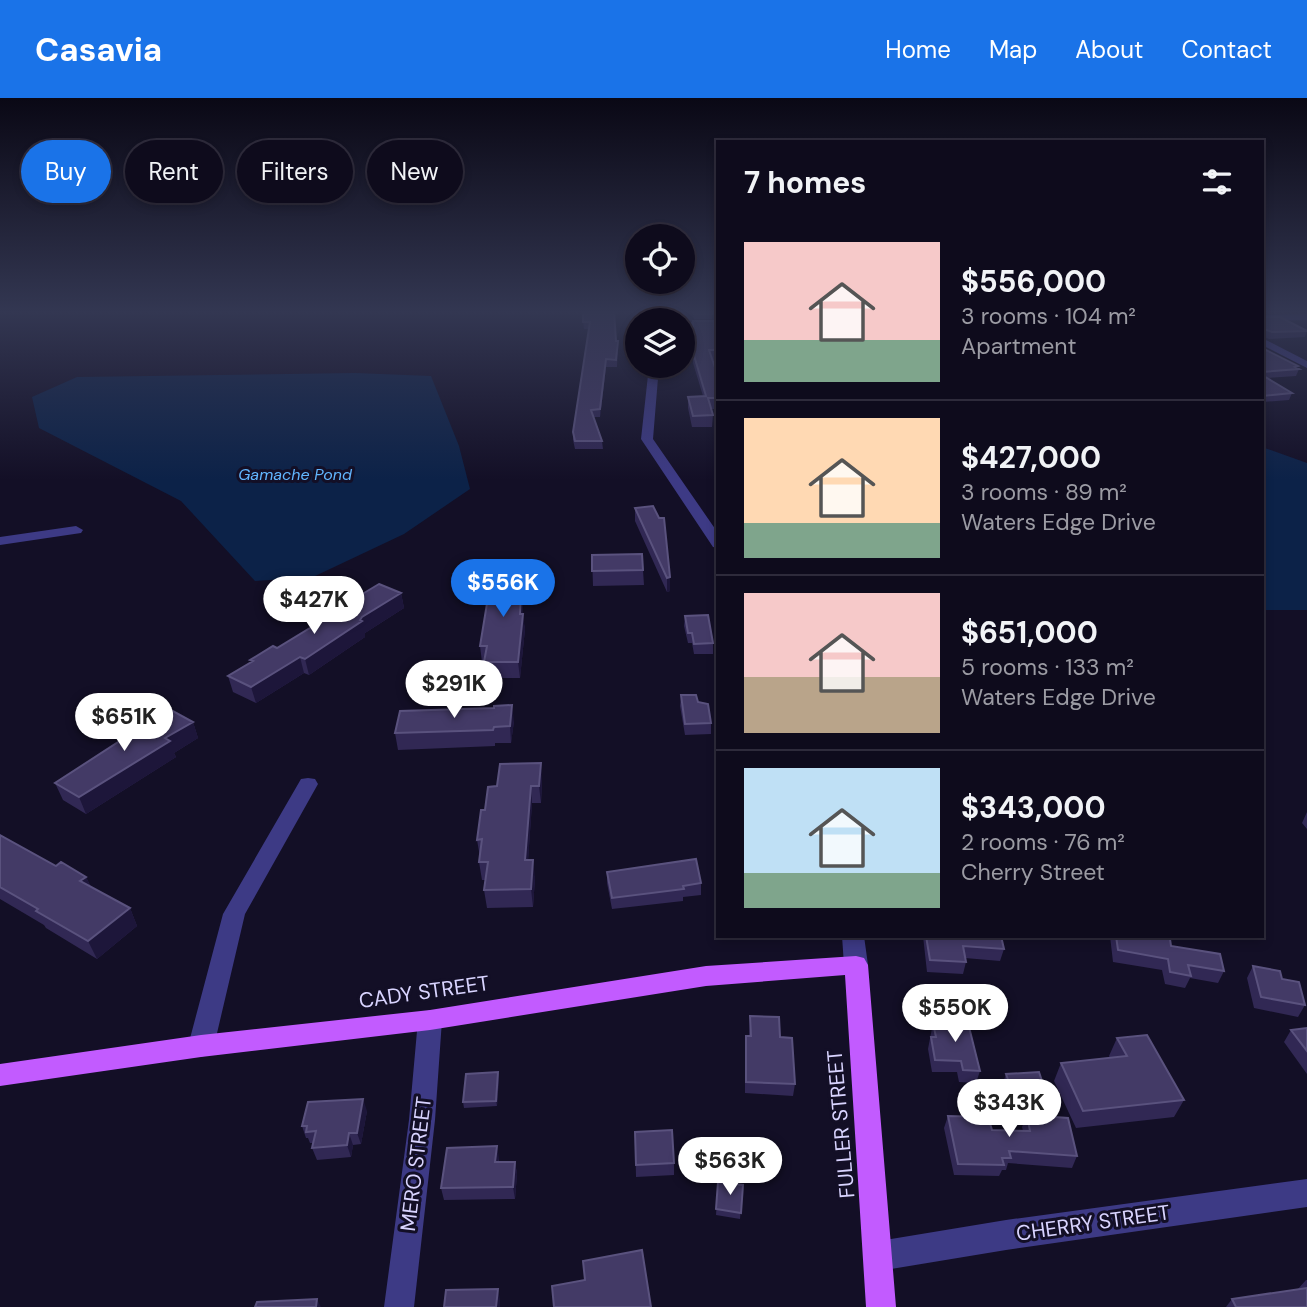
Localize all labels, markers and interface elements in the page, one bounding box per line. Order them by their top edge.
text: Casavia [35,28,162,71]
text: Home [885,34,951,65]
text: Map [989,34,1037,65]
text: About [1075,34,1144,65]
text: Contact [1182,34,1272,65]
chip: Buy [21,140,111,203]
chip: Rent [125,140,223,203]
chip: Filters [237,140,353,203]
chip: New [367,140,463,203]
text: 7 homes [744,163,866,202]
icon: filters [1198,163,1236,201]
map controls [625,224,695,378]
button: locate [625,224,695,294]
text: $556,000 [961,262,1106,301]
icon: home [800,270,884,354]
text: 3 rooms · 104 m² [961,301,1136,331]
button: layers [625,308,695,378]
text: Apartment [961,331,1076,361]
text: $427,000 [961,438,1101,477]
icon: home [800,446,884,530]
water label: Gamache Pond [238,464,353,485]
text: 3 rooms · 89 m² [961,477,1127,507]
text: Waters Edge Drive [961,507,1156,537]
pin: $556K [454,560,552,619]
text: $556K [467,567,539,597]
pin: $427K [265,576,363,636]
text: $427K [279,584,349,614]
text: $651,000 [961,613,1098,652]
icon: home [800,621,884,705]
text: 5 rooms · 133 m² [961,652,1134,682]
pin: $291K [405,660,503,720]
text: $291K [422,668,486,698]
text: Waters Edge Drive [961,682,1156,712]
pin: $651K [75,694,173,753]
text: $651K [91,701,157,731]
text: $343,000 [961,788,1106,827]
icon: home [800,796,884,880]
text: 2 rooms · 76 m² [961,827,1125,857]
text: Cherry Street [961,857,1105,887]
street label: CADY STREET [357,969,491,1015]
pin: $550K [906,984,1004,1044]
text: $550K [918,992,992,1022]
street label: FULLER STREET [821,1049,861,1199]
pin: $343K [960,1080,1058,1139]
text: $343K [973,1087,1045,1117]
street label: MERO STREET [394,1095,438,1233]
pin: $563K [681,1138,779,1197]
text: $563K [694,1145,766,1175]
street label: CHERRY STREET [1014,1198,1172,1248]

